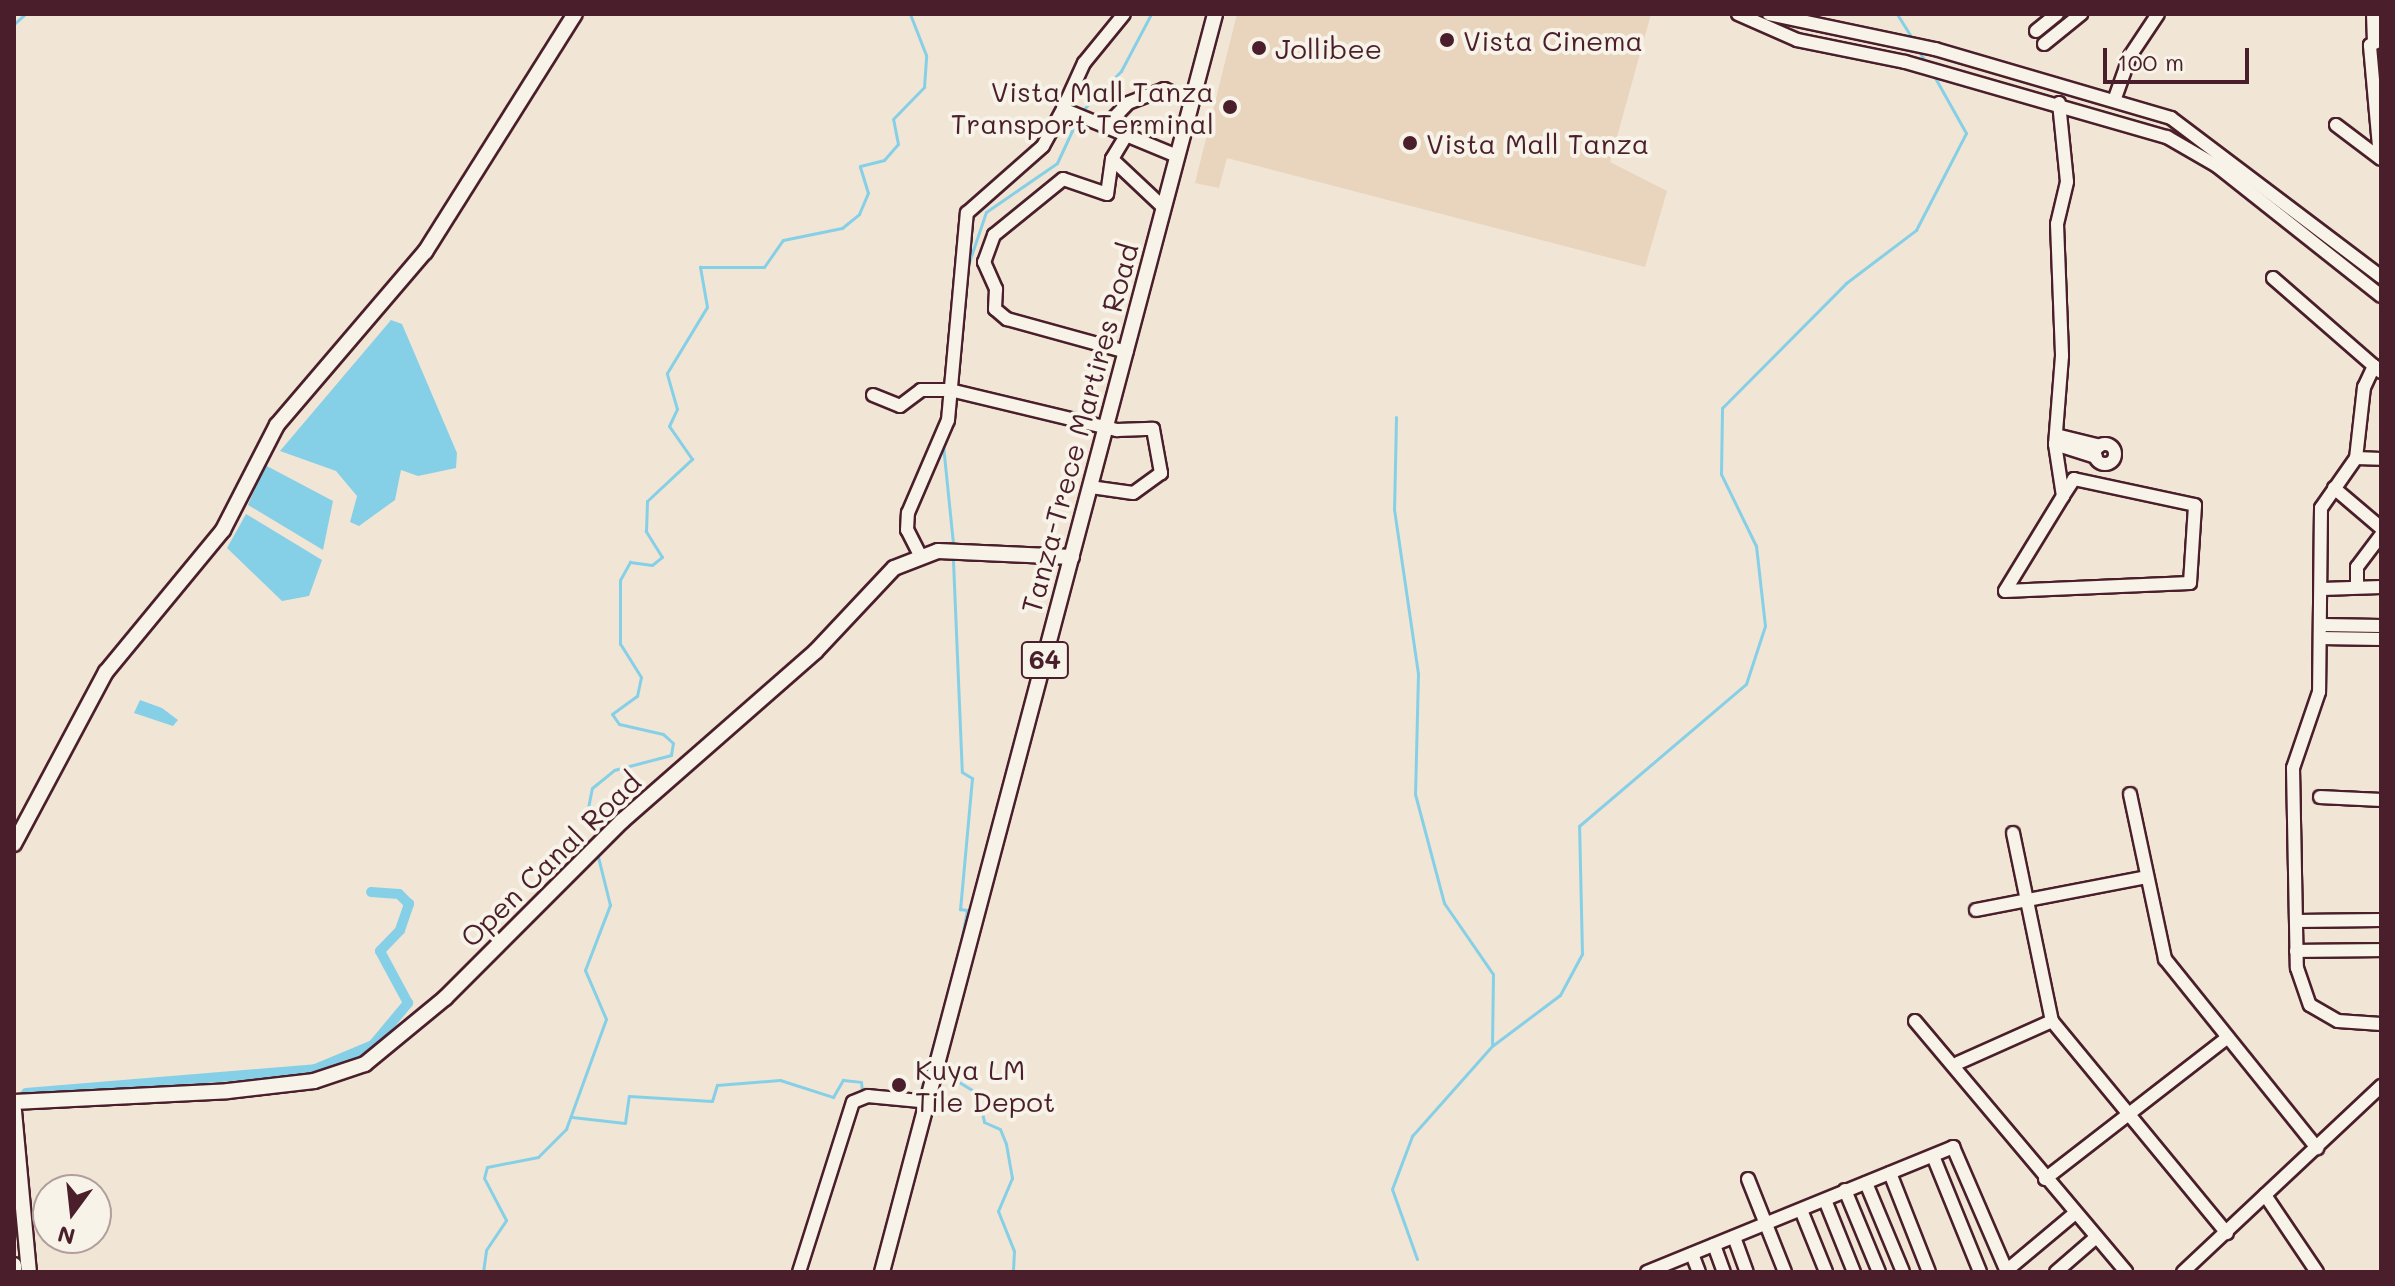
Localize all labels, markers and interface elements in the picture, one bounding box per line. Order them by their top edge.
place label: Vista Cinema [1463,23,1643,57]
place label: Jollibee [1275,31,1382,65]
marker: Vista Cinema [1438,31,1456,49]
scale bar [2107,32,2253,82]
marker: Jollibee [1250,39,1268,57]
text: 100 m [2117,46,2184,77]
place label: Vista Mall Tanza Transport Terminal [951,74,1214,140]
marker: Vista Mall Tanza Transport Terminal [1221,98,1239,116]
place label: Vista Mall Tanza [1426,126,1649,160]
marker: Vista Mall Tanza [1401,134,1419,152]
street label: Tanza-Trece Martires Road [1013,239,1145,617]
road number: 64 [1019,638,1071,682]
street label: Open Canal Road [453,764,647,954]
place label: Kuya LM Tile Depot [915,1052,1055,1118]
marker: Kuya LM Tile Depot [890,1076,908,1094]
north arrow [32,1174,112,1254]
text: N [54,1220,78,1252]

